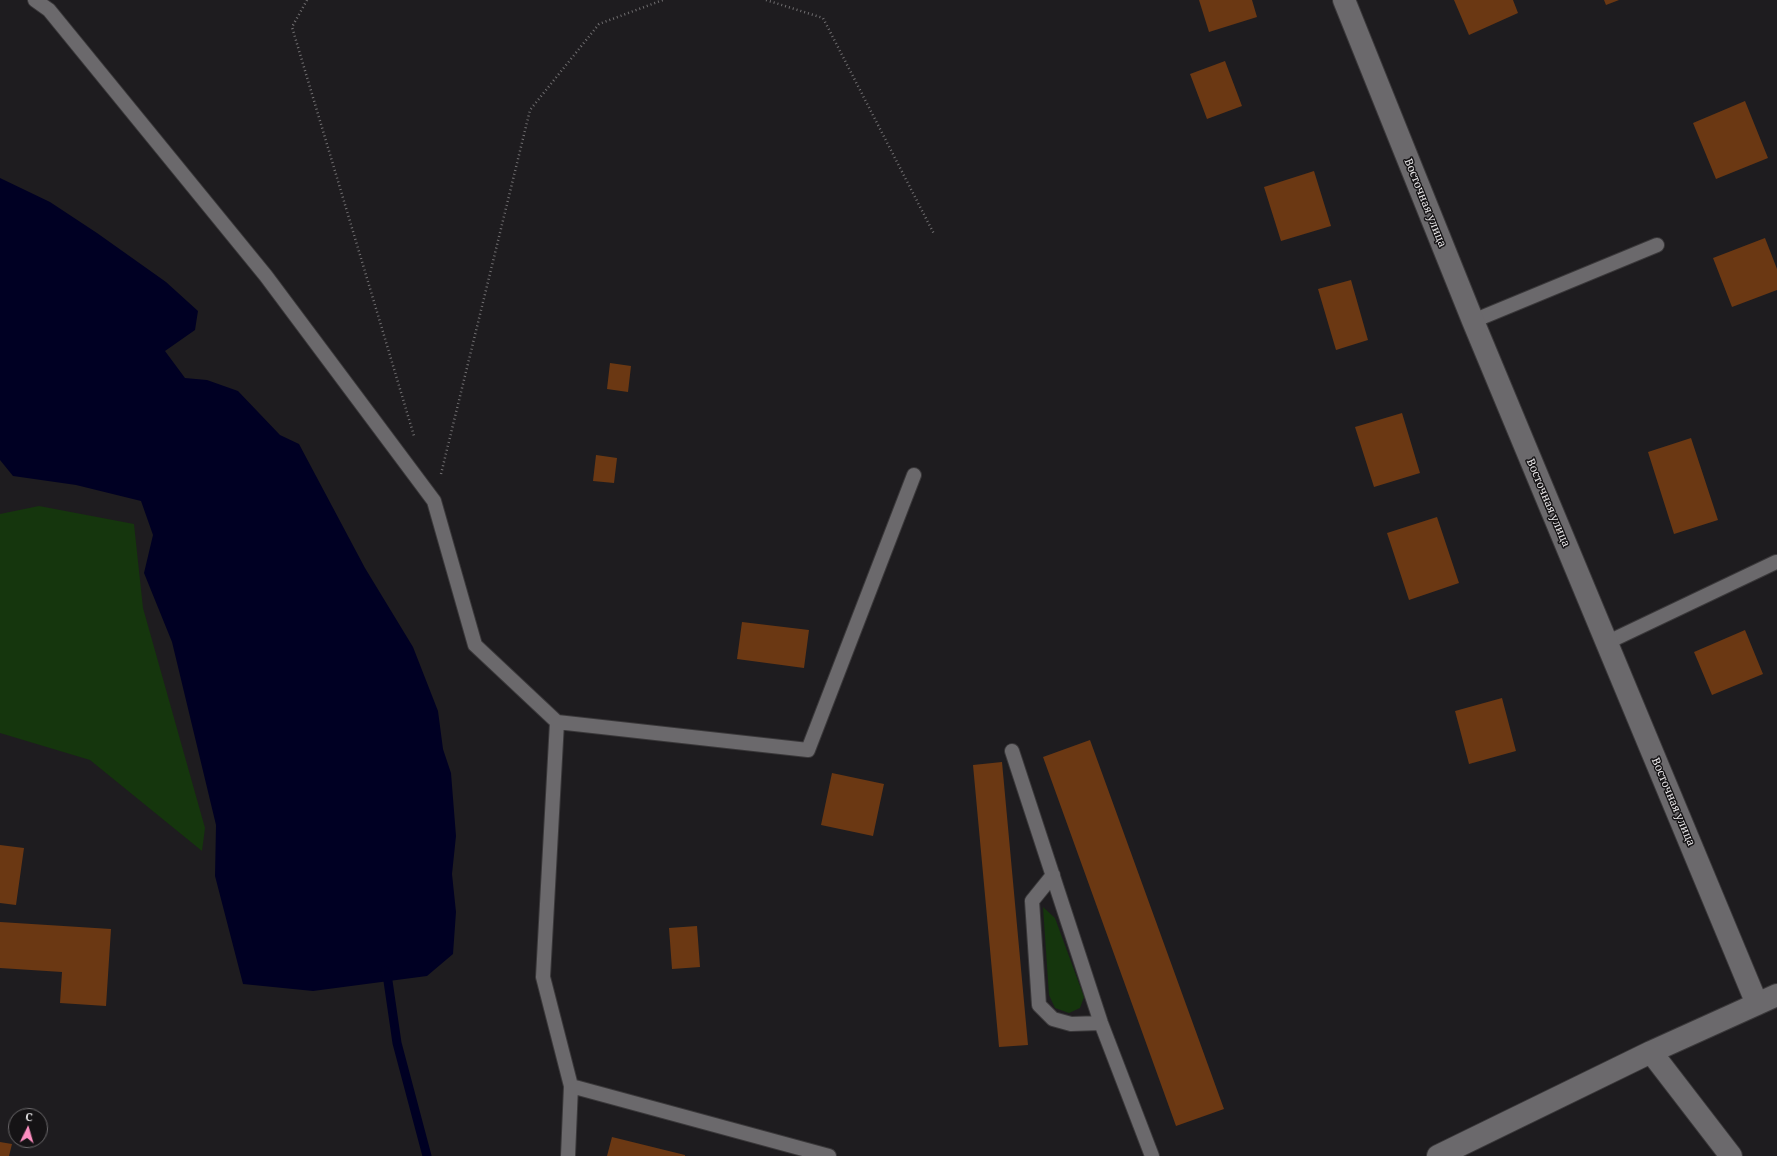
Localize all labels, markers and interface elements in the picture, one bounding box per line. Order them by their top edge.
street label: Восточная улица [1401,157,1449,249]
street label: Восточная улица [1523,457,1573,549]
street label: Восточная улица [1648,756,1698,848]
north arrow [8,1108,48,1148]
text: С [25,1109,33,1124]

